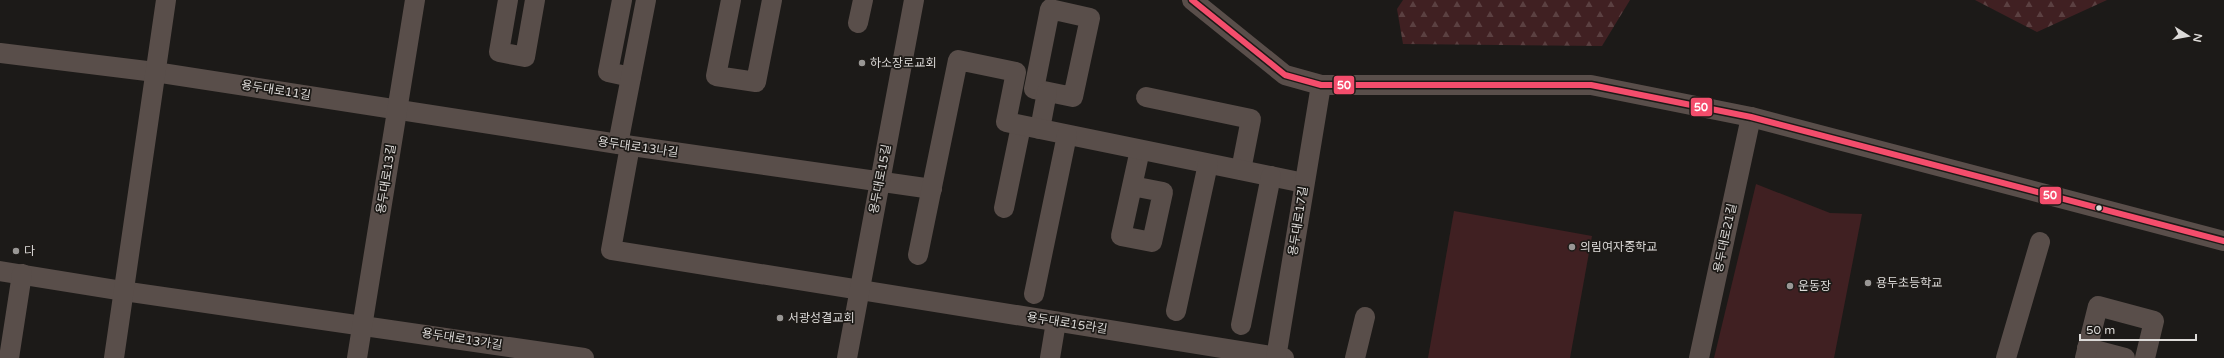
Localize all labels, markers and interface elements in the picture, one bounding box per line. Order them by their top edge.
north arrow [2168,16,2208,56]
text: N [2190,32,2205,43]
place label: 하소장로교회 [870,56,936,70]
marker: 하소장로교회 [857,58,867,68]
line badge: 50 [1333,75,1355,95]
street label: 용두대로11길 [240,78,312,102]
text: 50 [1337,79,1351,92]
line badge: 50 [1690,97,1713,117]
text: 50 [1694,101,1708,114]
street label: 용두대로13나길 [597,134,679,160]
street label: 용두대로13길 [374,143,398,215]
street label: 용두대로15길 [866,143,894,215]
street label: 용두대로17길 [1286,185,1310,257]
line badge: 50 [2039,186,2062,205]
text: 50 [2043,189,2057,202]
street label: 용두대로21길 [1711,202,1739,274]
unlabelled marker [2094,203,2104,213]
place label: 의림여자중학교 [1580,240,1657,254]
marker: 의림여자중학교 [1567,242,1577,252]
place label: 다 [24,244,35,258]
marker: 다 [11,246,21,256]
place label: 용두초등학교 [1876,276,1942,290]
marker: 용두초등학교 [1863,278,1873,288]
place label: 운동장 [1798,279,1831,293]
marker: 운동장 [1785,281,1795,291]
street label: 용두대로15라길 [1026,310,1108,336]
place label: 서광성결교회 [788,311,854,325]
marker: 서광성결교회 [775,313,785,323]
scale bar [2080,316,2196,342]
text: 50 m [2086,323,2115,337]
street label: 용두대로13가길 [421,326,503,352]

